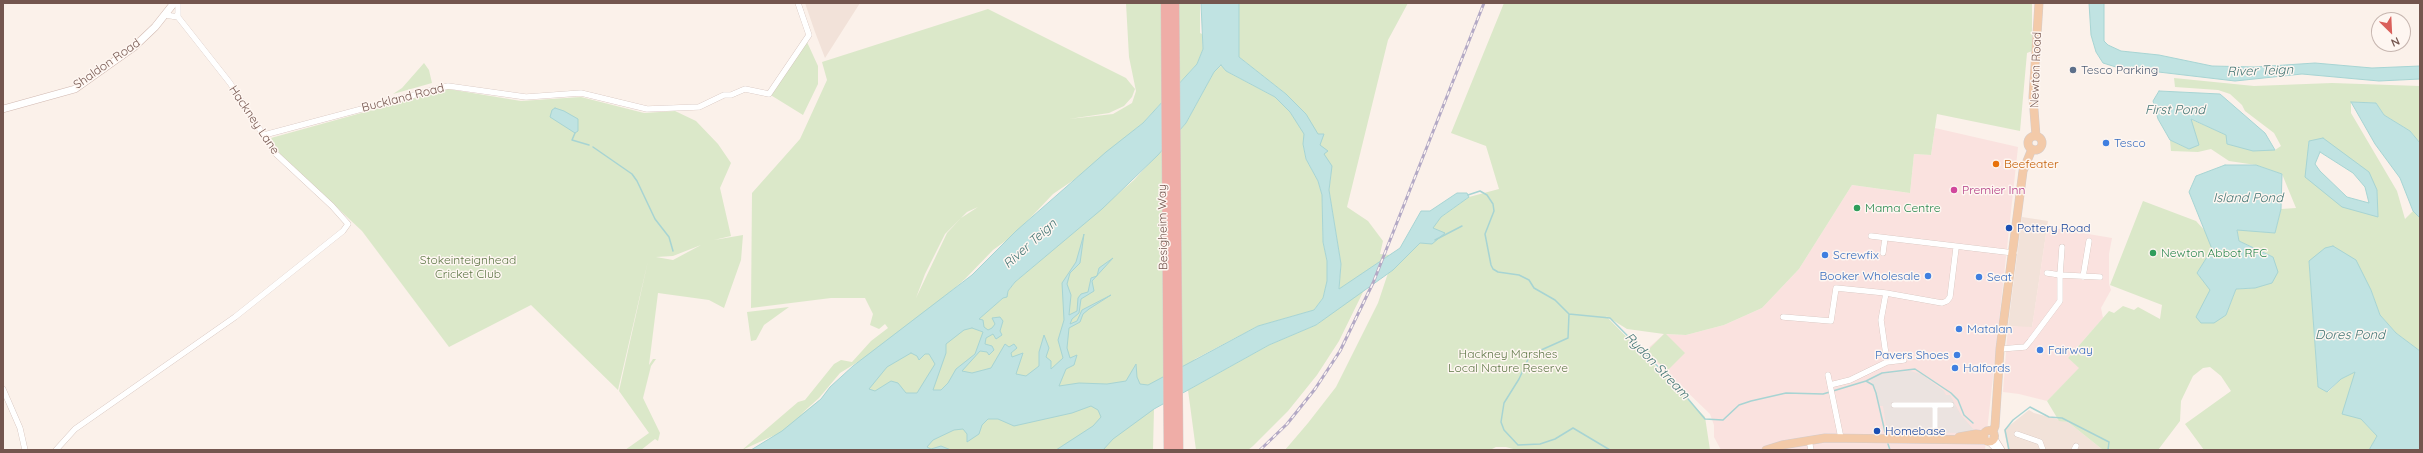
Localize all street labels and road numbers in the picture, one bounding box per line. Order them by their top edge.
street label: Newton Road [2027,32,2045,108]
street label: Shaldon Road [71,36,143,92]
street label: Buckland Road [360,81,446,115]
street label: Hackney Lane [226,83,282,157]
street label: Besigheim Way [1155,184,1171,270]

